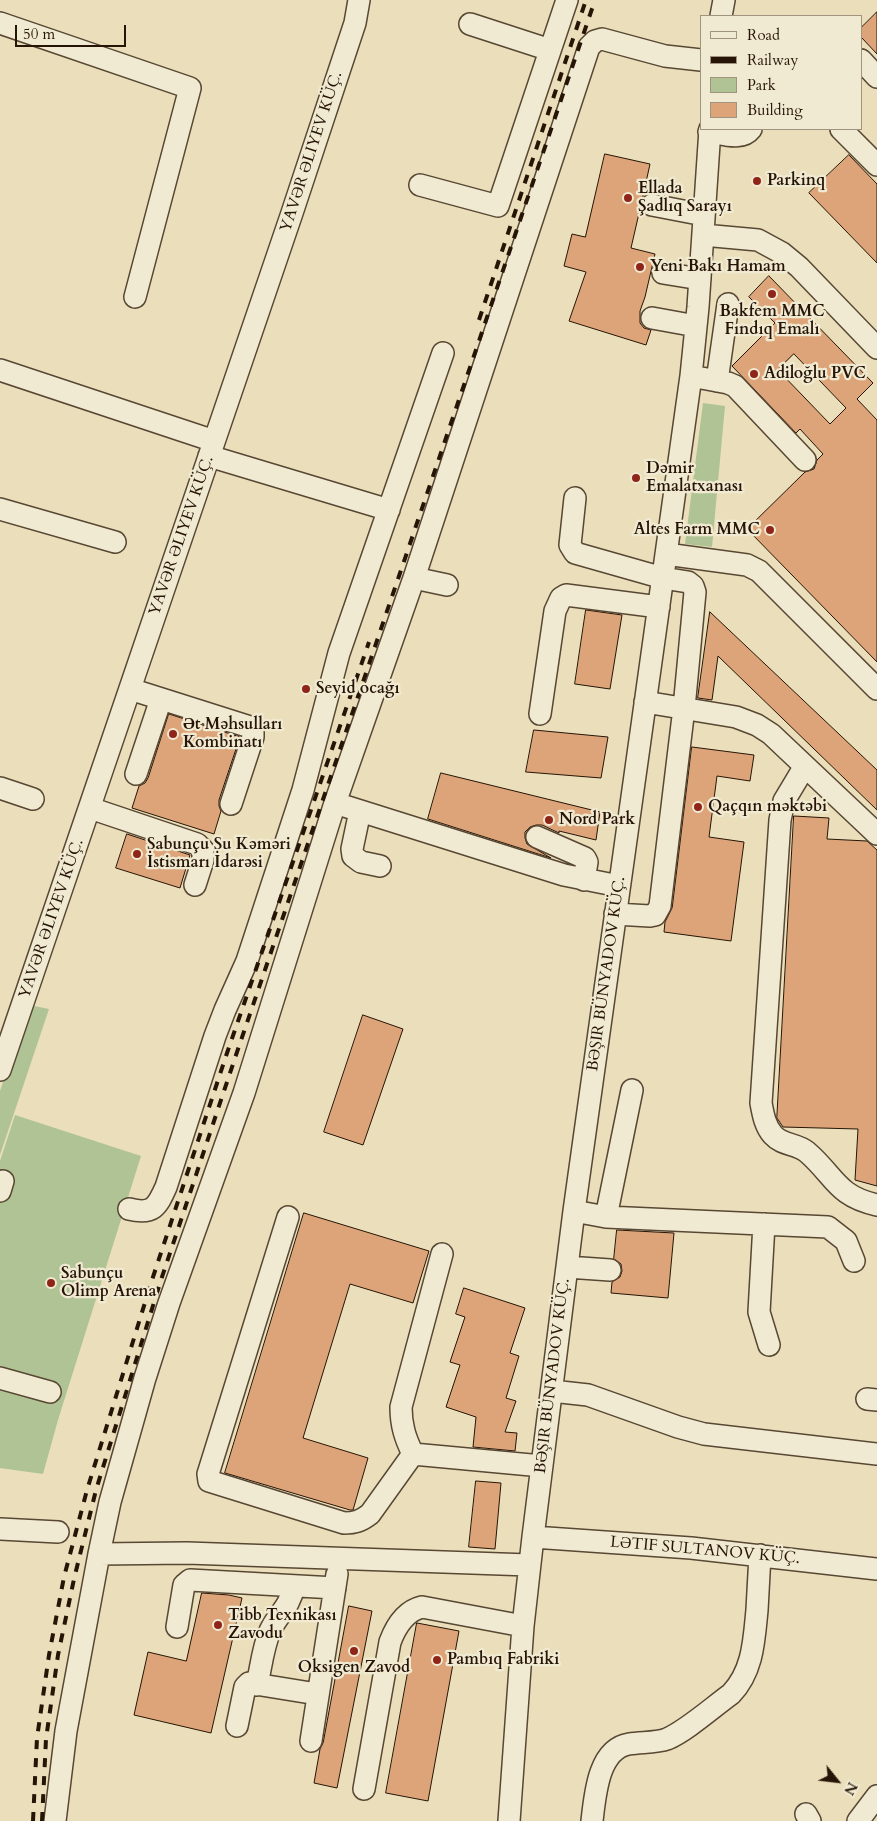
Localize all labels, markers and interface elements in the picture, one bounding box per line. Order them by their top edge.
scale bar [18,15,129,47]
legend [700,15,862,130]
text: 50 m [23,24,55,44]
text: Road [747,25,780,45]
text: Railway [747,50,798,70]
street label: YAVƏR ƏLIYEV KÜÇ. [277,69,347,235]
text: Park [747,75,776,95]
text: Building [747,100,803,120]
place label: Parkinq [767,171,825,191]
marker: Parkinq [751,175,763,187]
place label: Ellada Şadlıq Sarayı [638,179,732,217]
marker: Ellada Şadlıq Sarayı [622,192,634,204]
place label: Yeni Bakı Hamam [650,257,786,277]
marker: Yeni Bakı Hamam [634,261,646,273]
marker: Bakfem MMC Fındıq Emalı [766,288,778,300]
place label: Bakfem MMC Fındıq Emalı [719,302,825,340]
place label: Adiloğlu PVC [764,364,866,384]
marker: Adiloğlu PVC [748,368,760,380]
street label: YAVƏR ƏLIYEV KÜÇ. [146,454,218,618]
place label: Dəmir Emalatxanası [646,459,743,497]
marker: Dəmir Emalatxanası [630,472,642,484]
place label: Altes Farm MMC [634,520,760,540]
marker: Altes Farm MMC [764,524,776,536]
place label: Seyid ocağı [316,679,400,699]
marker: Seyid ocağı [300,683,312,695]
place label: Ət Məhsulları Kombinatı [183,715,282,753]
marker: Ət Məhsulları Kombinatı [167,728,179,740]
place label: Qaçqın məktəbi [708,797,827,817]
marker: Qaçqın məktəbi [692,801,704,813]
place label: Nord Park [559,810,635,830]
marker: Nord Park [543,814,555,826]
place label: Sabunçu Su Kəməri İstismarı İdarəsi [147,835,291,873]
street label: YAVƏR ƏLIYEV KÜÇ. [16,837,88,1001]
marker: Sabunçu Su Kəməri İstismarı İdarəsi [131,848,143,860]
street label: BƏŞIR BÜNYADOV KÜÇ. [584,875,630,1073]
place label: Sabunçu Olimp Arena [61,1264,157,1302]
marker: Sabunçu Olimp Arena [45,1277,57,1289]
street label: BƏŞIR BÜNYADOV KÜÇ. [532,1277,574,1475]
street label: LƏTIF SULTANOV KÜÇ. [609,1533,801,1569]
place label: Tibb Texnikası Zavodu [228,1606,337,1644]
marker: Tibb Texnikası Zavodu [212,1619,224,1631]
marker: Oksigen Zavod [348,1645,360,1657]
place label: Pambıq Fabriki [447,1650,559,1670]
marker: Pambıq Fabriki [431,1654,443,1666]
place label: Oksigen Zavod [298,1658,410,1678]
north arrow [812,1756,862,1806]
text: N [839,1779,862,1798]

